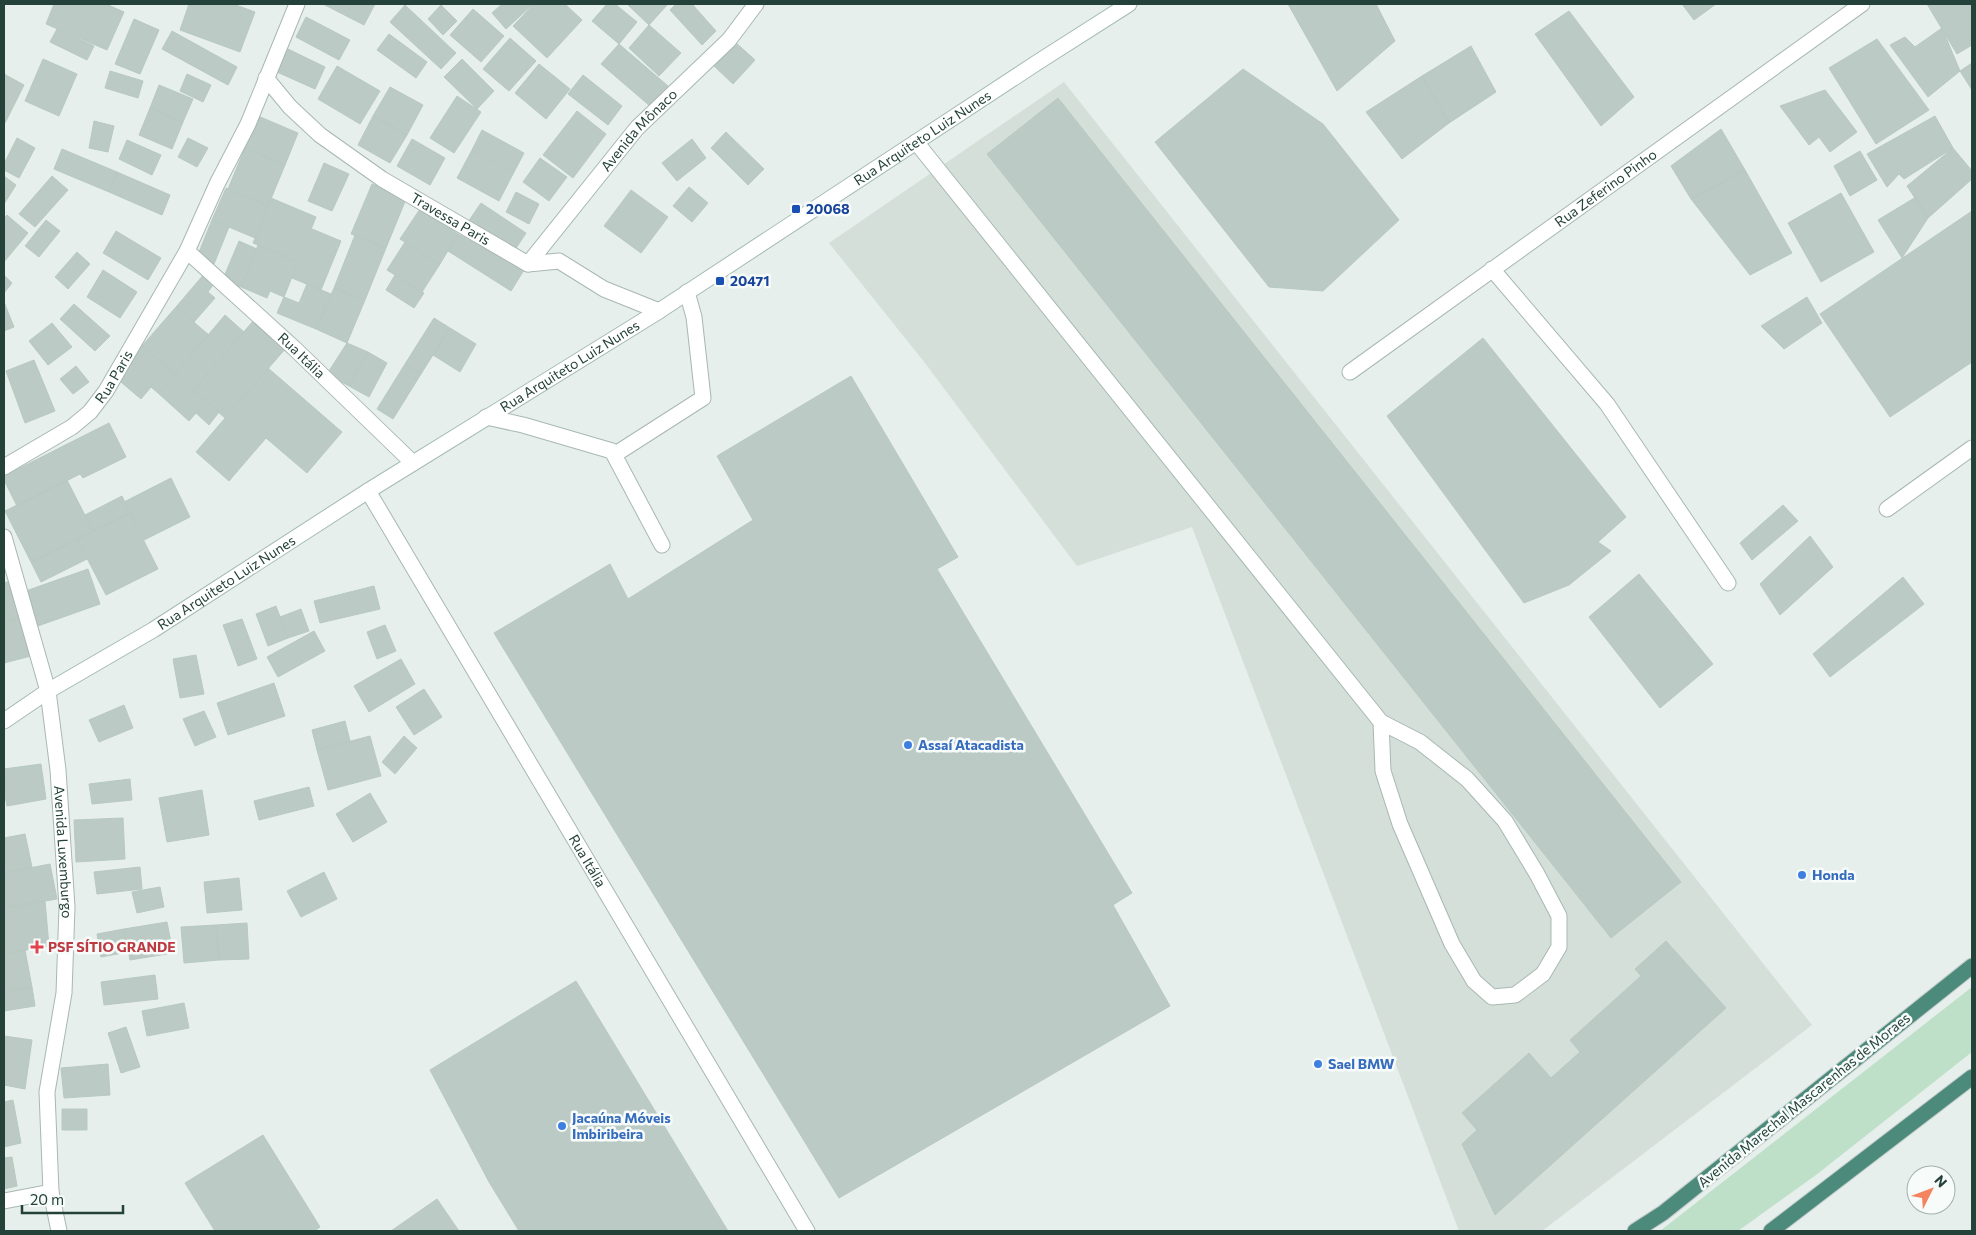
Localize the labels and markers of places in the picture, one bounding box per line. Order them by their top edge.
place label: 20068 [806,200,850,217]
marker: 20068 [790,203,802,215]
place label: 20471 [730,272,770,289]
marker: 20471 [714,275,726,287]
place label: Assaí Atacadista [918,736,1024,753]
marker: Assaí Atacadista [902,739,914,751]
place label: Honda [1812,866,1855,883]
marker: Honda [1796,869,1808,881]
place label: PSF SÍTIO GRANDE [48,938,176,955]
marker: PSF SÍTIO GRANDE [30,940,44,954]
place label: Sael BMW [1328,1055,1395,1072]
marker: Sael BMW [1312,1058,1324,1070]
place label: Jacaúna Móveis Imbiribeira [572,1109,671,1142]
marker: Jacaúna Móveis Imbiribeira [556,1120,568,1132]

